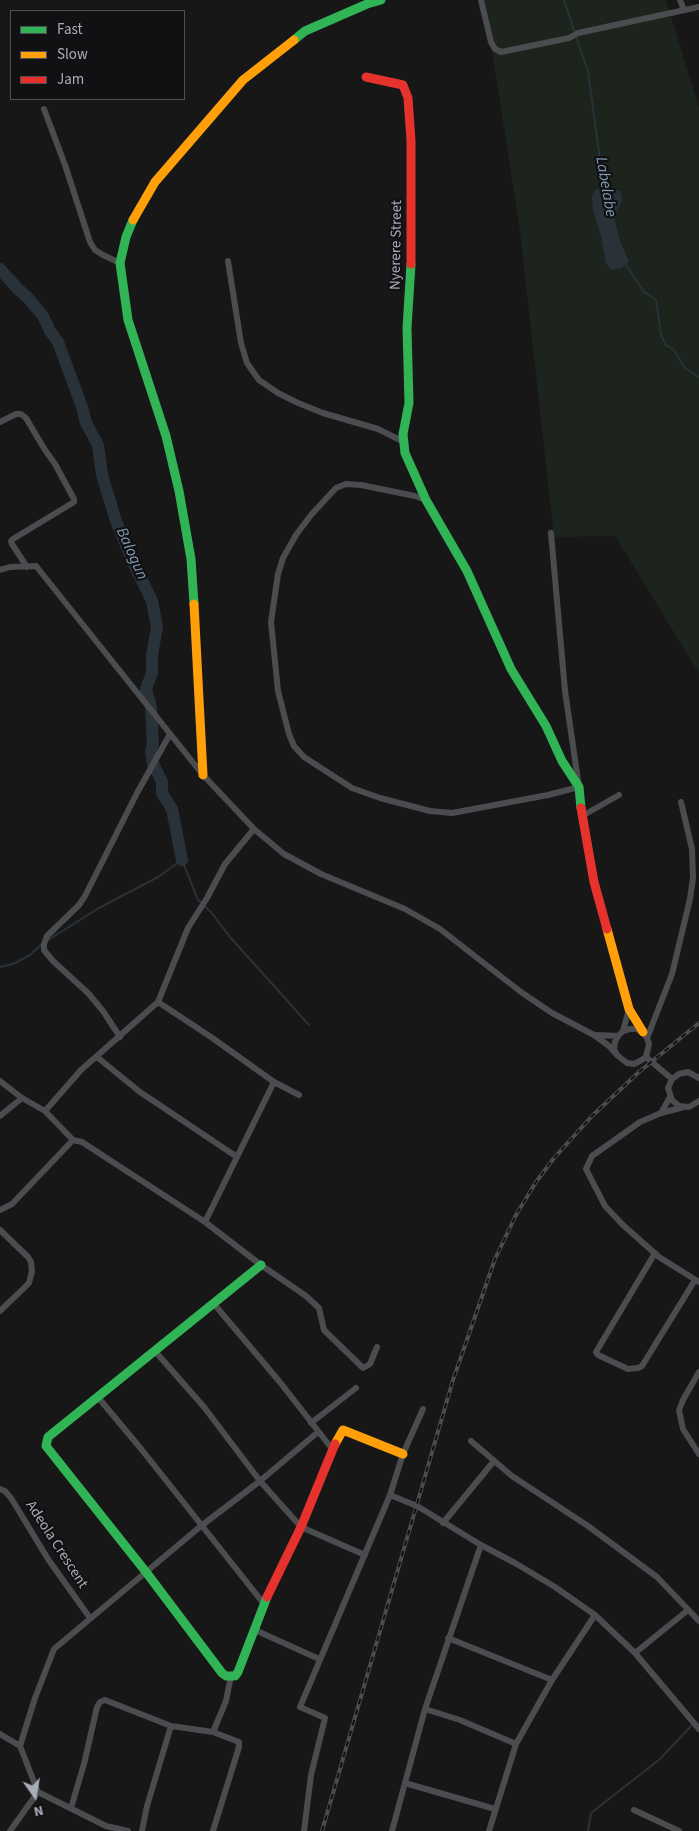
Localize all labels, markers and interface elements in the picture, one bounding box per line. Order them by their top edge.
legend [10,10,185,100]
text: Fast [57,19,83,40]
text: Slow [57,44,88,65]
text: Jam [57,69,84,90]
water label: Labelabe [590,155,620,219]
street label: Nyerere Street [387,200,407,290]
water label: Balogun [111,525,151,583]
street label: Adeola Crescent [21,1498,91,1592]
north arrow [10,1771,60,1821]
text: N [32,1800,45,1821]

